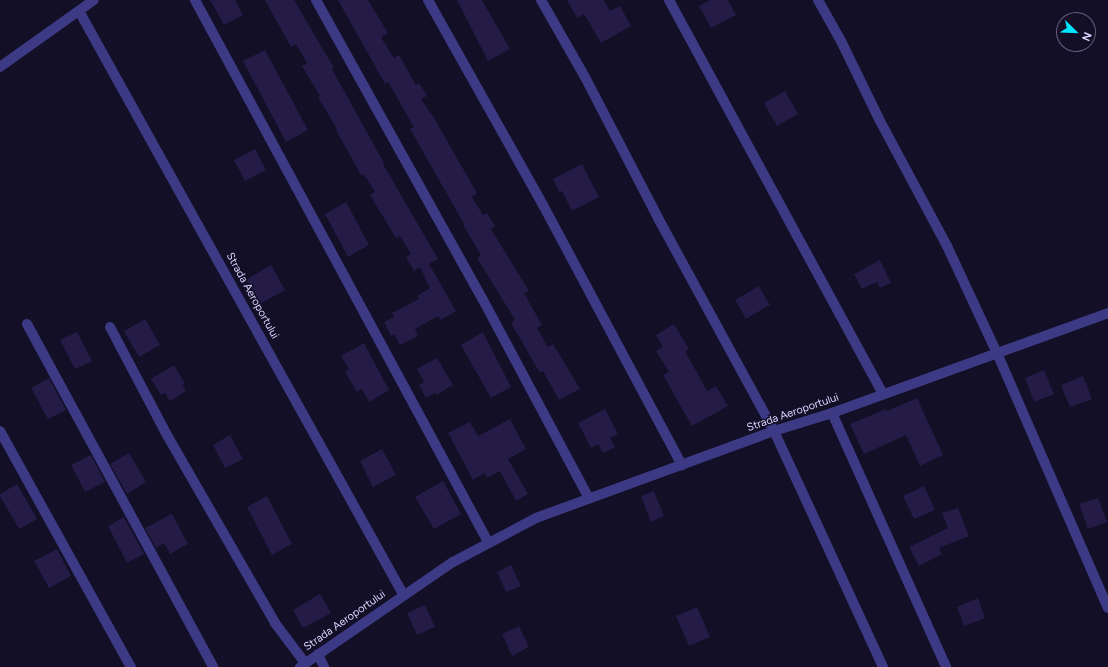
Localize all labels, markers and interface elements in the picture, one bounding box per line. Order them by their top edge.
north arrow [1056,12,1096,52]
text: N [1079,30,1094,43]
street label: Strada Aeroportului [223,251,281,341]
street label: Strada Aeroportului [745,391,841,435]
street label: Strada Aeroportului [302,588,388,654]

